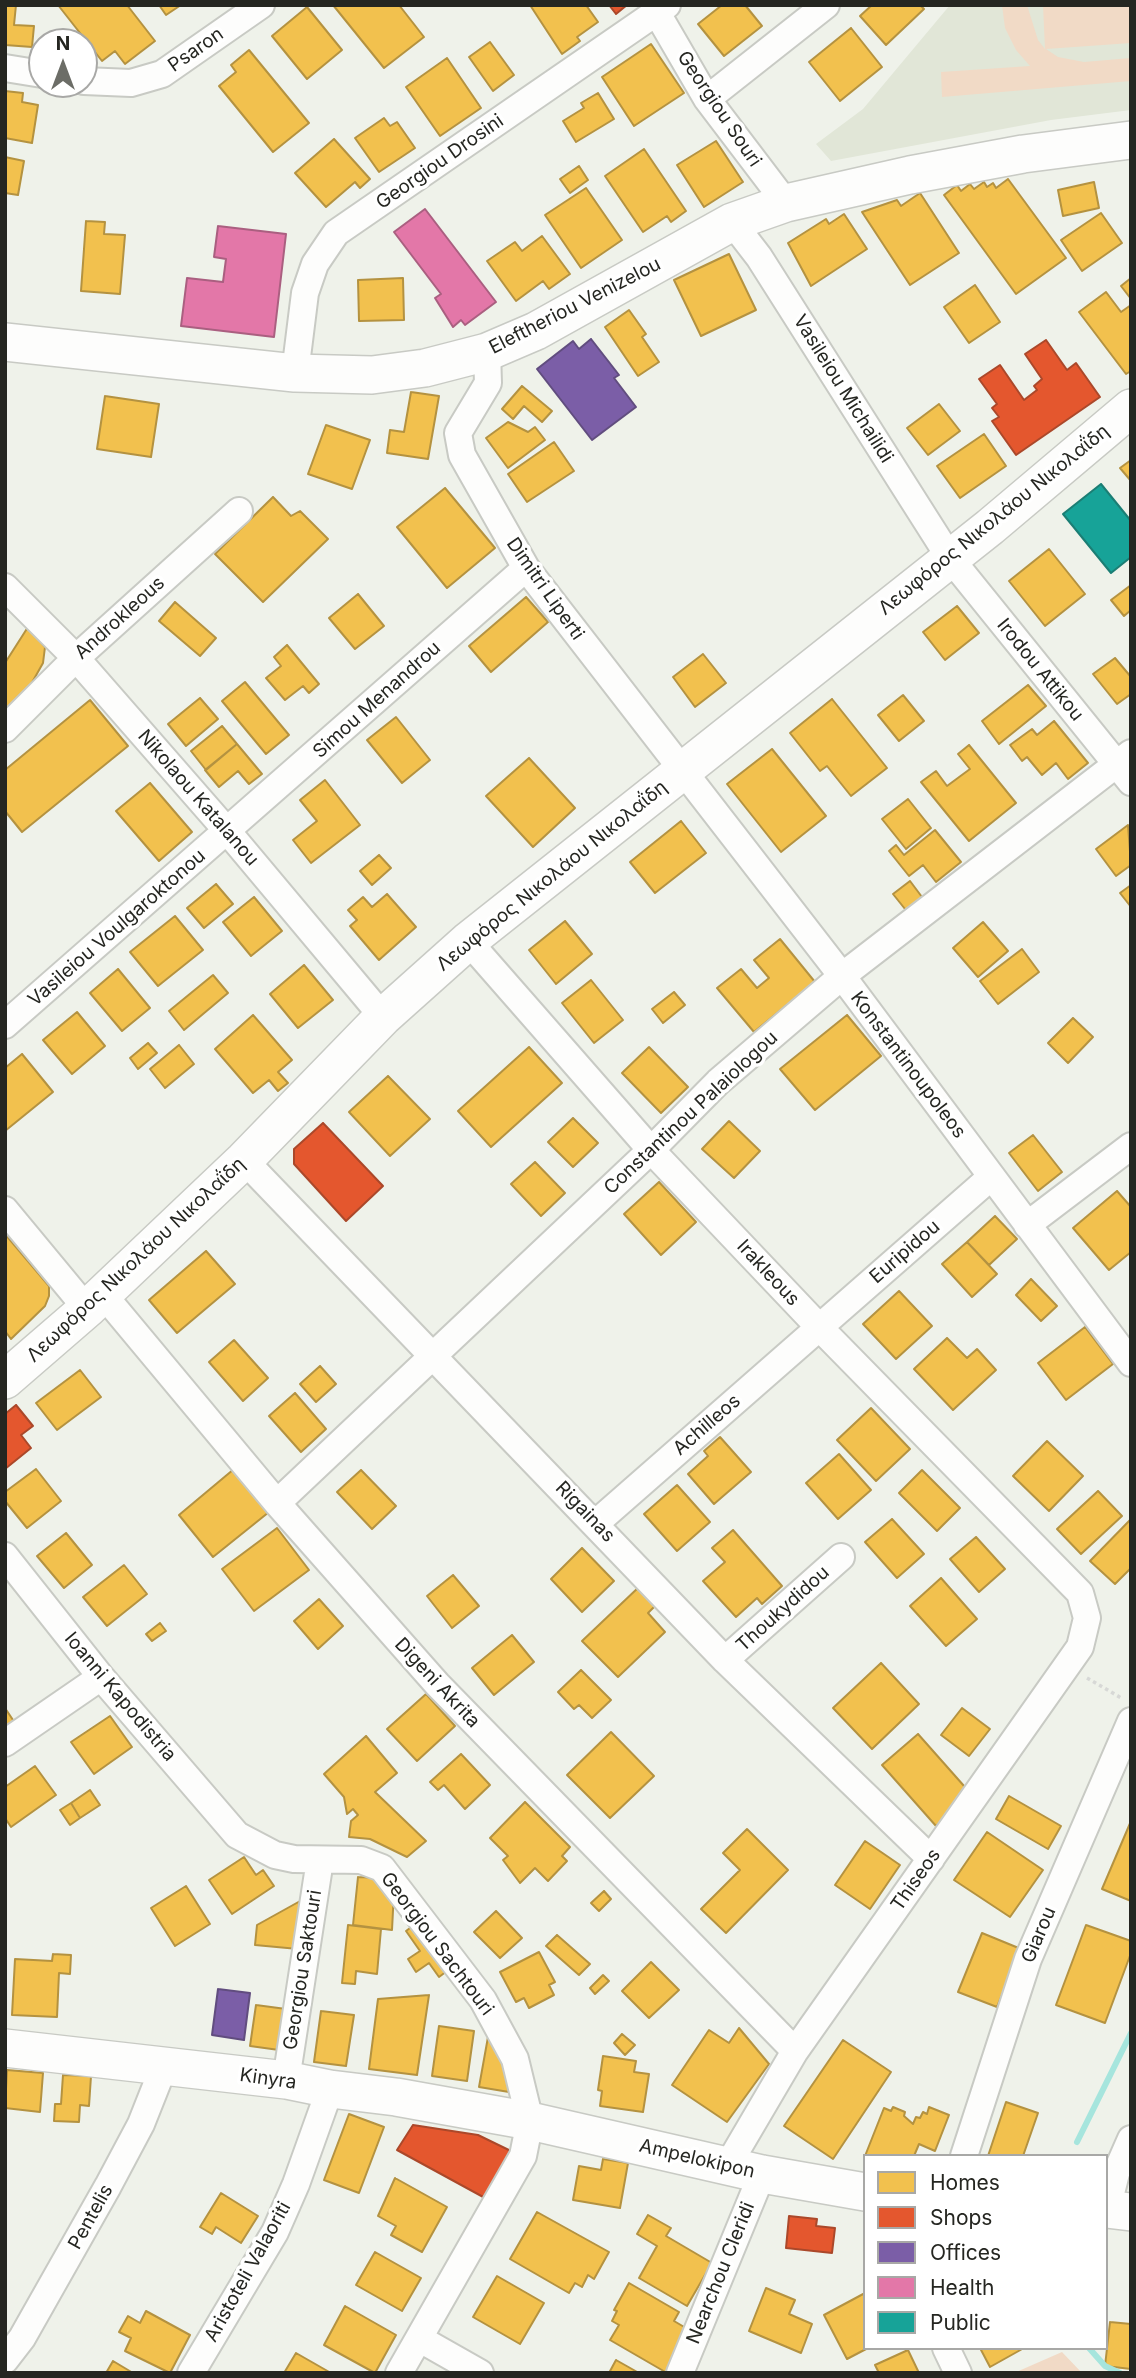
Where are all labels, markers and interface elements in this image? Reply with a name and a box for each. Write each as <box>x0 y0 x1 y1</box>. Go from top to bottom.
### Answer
street label: Psaron <box>164 23 228 77</box>
north arrow <box>28 28 98 98</box>
text: N <box>56 32 70 55</box>
street label: Georgiou Souri <box>672 47 766 171</box>
street label: Georgiou Drosini <box>372 110 508 214</box>
street label: Eleftheriou Venizelou <box>485 253 665 359</box>
street label: Vasileiou Michailidi <box>788 311 898 467</box>
street label: Λεωφόρος Νικολάου Νικολαΐδη <box>874 420 1114 620</box>
street label: Dimitri Liperti <box>501 534 589 644</box>
street label: Androkleous <box>70 572 170 664</box>
street label: Irodou Attikou <box>992 614 1088 726</box>
street label: Simou Menandrou <box>308 637 446 763</box>
street label: Nikolaou Katalanou <box>133 725 263 871</box>
street label: Λεωφόρος Νικολάου Νικολαΐδη <box>432 776 672 976</box>
street label: Vasileiou Voulgaroktonou <box>24 845 210 1011</box>
street label: Konstantinoupoleos <box>845 987 971 1143</box>
street label: Constantinou Palaiologou <box>599 1027 783 1199</box>
street label: Λεωφόρος Νικολάου Νικολαΐδη <box>22 1153 250 1367</box>
street label: Euripidou <box>865 1215 945 1289</box>
street label: Irakleous <box>732 1235 804 1311</box>
street label: Achilleos <box>669 1390 745 1460</box>
street label: Rigainas <box>551 1477 619 1547</box>
street label: Thoukydidou <box>732 1561 834 1657</box>
street label: Ioanni Kapodistria <box>59 1628 181 1766</box>
street label: Digeni Akrita <box>390 1633 484 1733</box>
street label: Thiseos <box>886 1845 946 1915</box>
street label: Georgiou Sachtouri <box>376 1868 498 2020</box>
street label: Georgiou Saktouri <box>279 1888 327 2052</box>
street label: Giarou <box>1017 1903 1061 1967</box>
street label: Kinyra <box>238 2064 298 2094</box>
street label: Ampelokipon <box>637 2135 757 2183</box>
legend <box>863 2154 1108 2350</box>
text: Homes <box>930 2170 1000 2195</box>
street label: Pentelis <box>64 2181 118 2253</box>
street label: Aristoteli Valaoriti <box>200 2198 296 2346</box>
street label: Nearchou Cleridi <box>682 2199 760 2347</box>
text: Shops <box>930 2205 992 2230</box>
text: Offices <box>930 2240 1001 2265</box>
text: Health <box>930 2275 995 2300</box>
text: Public <box>930 2310 991 2335</box>

